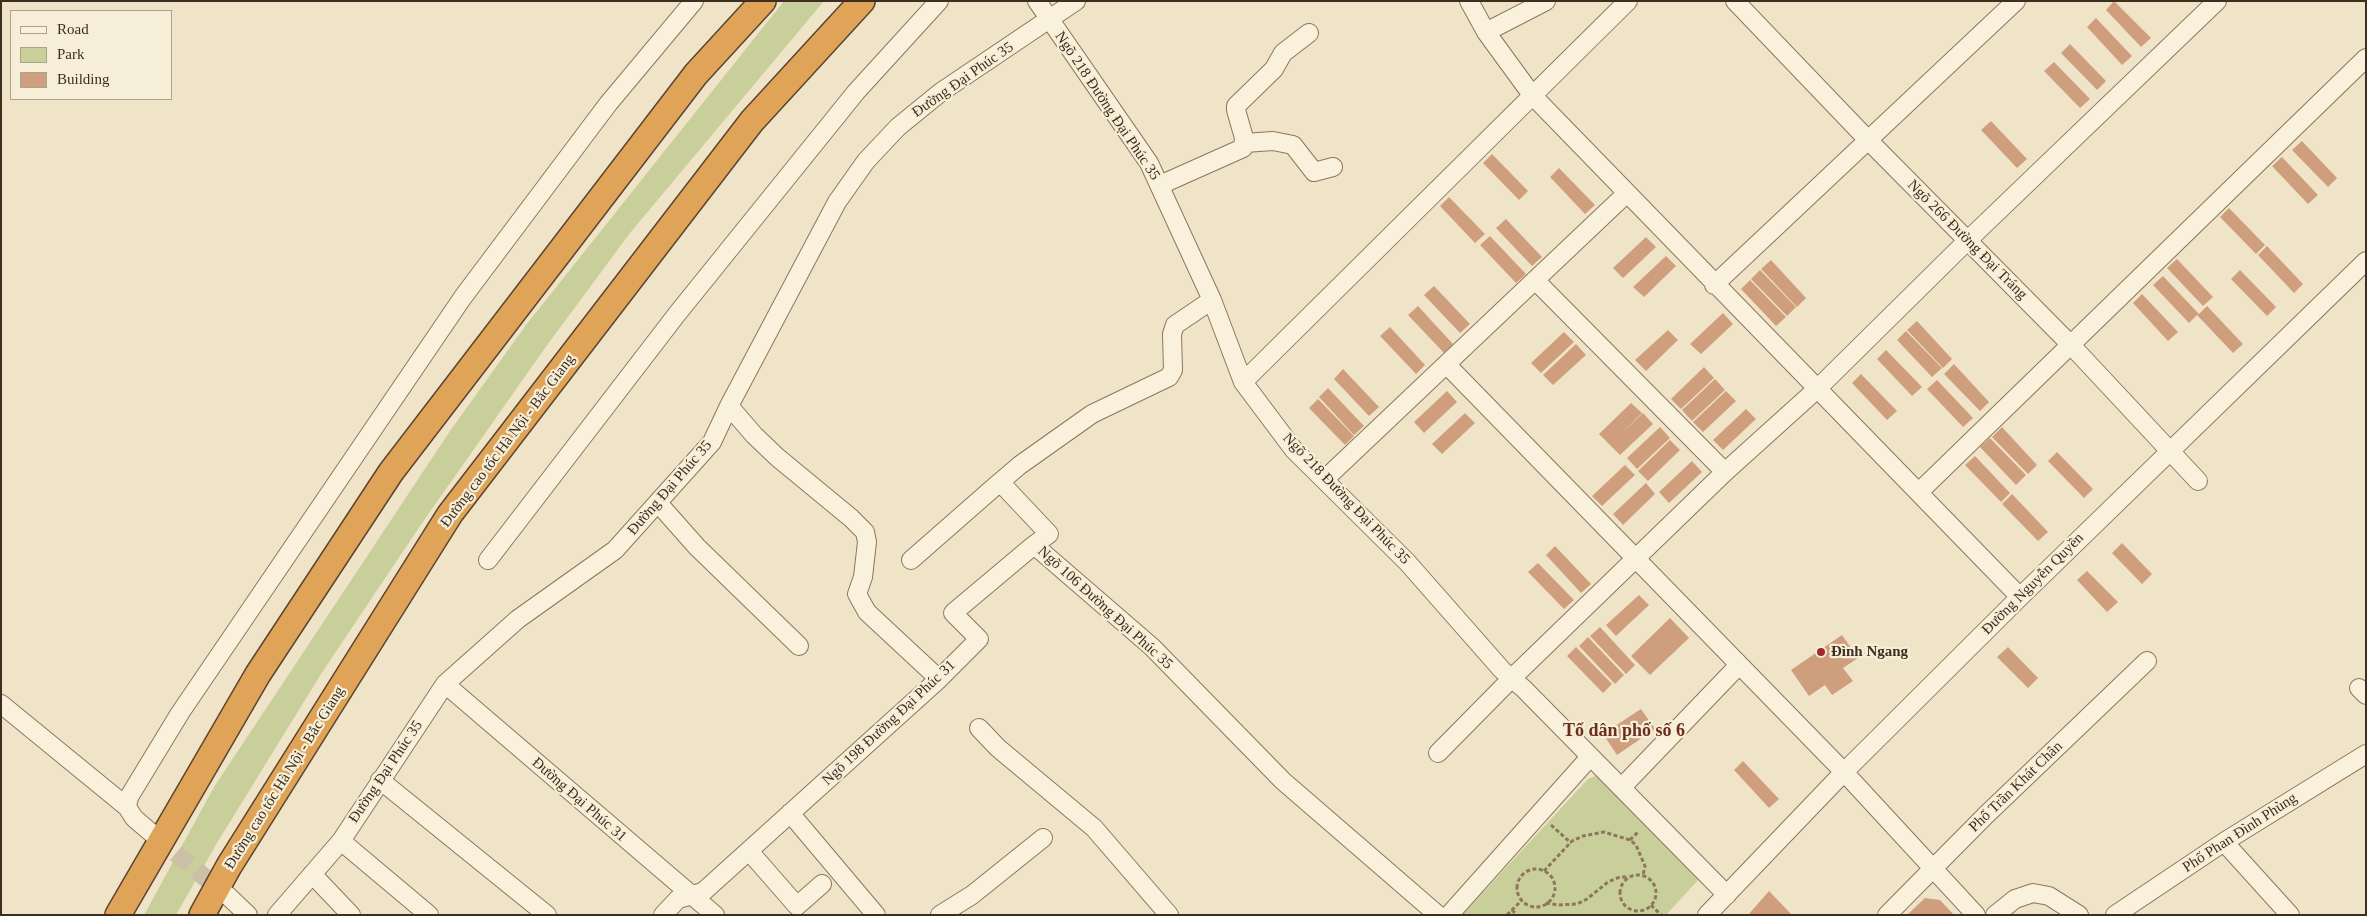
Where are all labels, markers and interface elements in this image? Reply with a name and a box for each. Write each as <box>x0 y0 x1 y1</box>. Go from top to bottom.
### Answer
legend <box>10 10 172 100</box>
text: Road <box>57 21 89 37</box>
street label: Ngõ 218 Đường Đại Phúc 35 <box>1050 28 1164 184</box>
street label: Đường Đại Phúc 35 <box>909 38 1017 122</box>
text: Park <box>57 46 85 62</box>
text: Building <box>57 71 110 87</box>
street label: Ngõ 266 Đường Đại Tráng <box>1903 176 2031 304</box>
street label: Đường cao tốc Hà Nội - Bắc Giang <box>437 351 579 531</box>
street label: Ngõ 218 Đường Đại Phúc 35 <box>1279 430 1413 568</box>
street label: Đường Đại Phúc 35 <box>624 437 716 539</box>
street label: Đường Nguyễn Quyền <box>1978 529 2088 639</box>
street label: Ngõ 106 Đường Đại Phúc 35 <box>1034 543 1176 673</box>
place label: Đình Ngang <box>1831 643 1908 661</box>
marker: Đình Ngang <box>1815 646 1827 658</box>
street label: Ngõ 198 Đường Đại Phúc 31 <box>819 657 959 789</box>
street label: Đường cao tốc Hà Nội - Bắc Giang <box>221 683 349 873</box>
street label: Đường Đại Phúc 35 <box>345 717 427 827</box>
district label: Tổ dân phố số 6 <box>1563 720 1685 742</box>
street label: Phố Trần Khát Chân <box>1965 738 2067 836</box>
street label: Đường Đại Phúc 31 <box>528 754 630 846</box>
street label: Phố Phan Đình Phùng <box>2179 789 2301 877</box>

